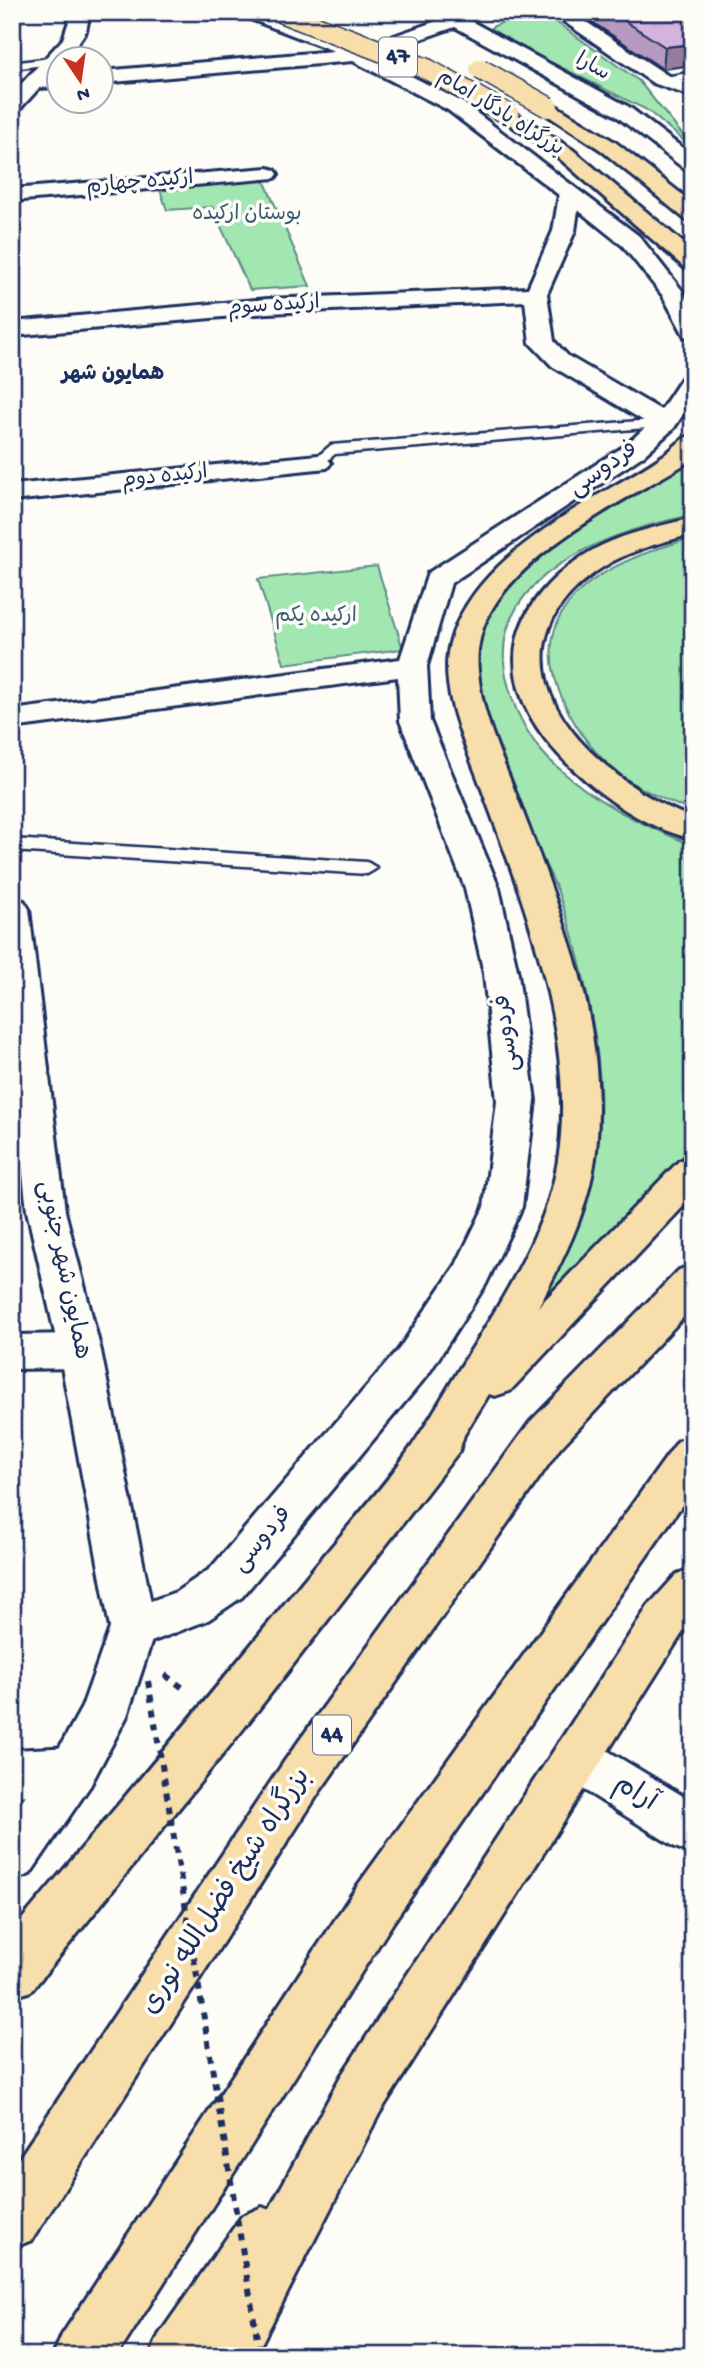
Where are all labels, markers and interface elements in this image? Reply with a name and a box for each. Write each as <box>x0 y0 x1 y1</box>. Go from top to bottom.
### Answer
road number: 47 <box>379 38 417 76</box>
north arrow <box>46 46 116 116</box>
street label: سارا <box>570 48 614 88</box>
street label: بزرگراه یادگار امام <box>432 63 569 163</box>
text: N <box>74 81 92 106</box>
street label: ارکیده چهارم <box>85 167 195 201</box>
park label: بوستان ارکیده <box>192 203 302 228</box>
street label: ارکیده سوم <box>227 291 321 323</box>
district label: همایون شهر <box>60 363 164 388</box>
street label: فردوسی <box>564 436 644 504</box>
street label: ارکیده دوم <box>121 461 209 495</box>
park label: ارکیده یکم <box>275 605 357 630</box>
street label: فردوسی <box>489 993 527 1073</box>
street label: همایون‌ شهر جنوبی <box>30 1178 96 1362</box>
street label: فردوسی <box>227 1501 299 1579</box>
road number: 44 <box>313 1716 351 1754</box>
street label: بزرگراه شیخ فضل‌الله نوری <box>131 1760 319 2022</box>
street label: آرام <box>607 1766 665 1821</box>

